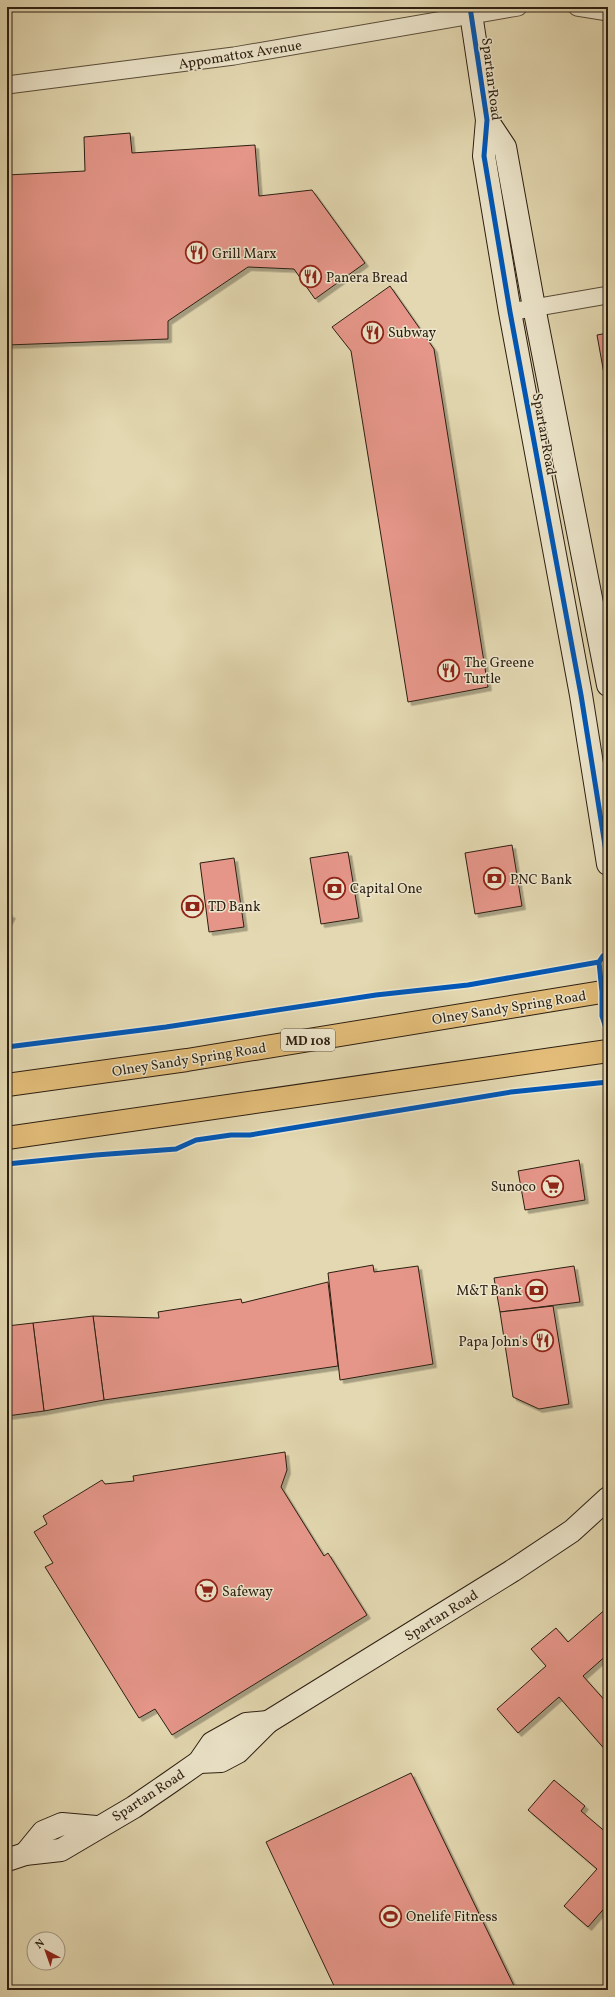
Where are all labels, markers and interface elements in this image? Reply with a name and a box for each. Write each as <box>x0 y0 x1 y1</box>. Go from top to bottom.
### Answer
street label: Appomattox Avenue <box>177 36 304 75</box>
street label: Spartan Road <box>476 37 505 122</box>
restaurant icon: Grill Marx <box>184 240 210 266</box>
place label: Grill Marx <box>212 245 277 264</box>
restaurant icon: Panera Bread <box>298 264 324 290</box>
place label: Panera Bread <box>326 269 408 288</box>
restaurant icon: Subway <box>359 319 385 345</box>
place label: Subway <box>388 324 437 343</box>
street label: Spartan Road <box>527 392 560 477</box>
place label: The Greene Turtle <box>464 654 534 689</box>
restaurant icon: The Greene Turtle <box>435 657 461 683</box>
bank icon: PNC Bank <box>481 866 507 892</box>
place label: PNC Bank <box>510 871 573 890</box>
bank icon: Capital One <box>322 875 348 901</box>
place label: Capital One <box>350 880 423 899</box>
bank icon: TD Bank <box>180 893 206 919</box>
place label: TD Bank <box>208 898 261 917</box>
street label: Olney Sandy Spring Road <box>431 987 588 1030</box>
road number: MD 108 <box>281 1029 335 1051</box>
street label: Olney Sandy Spring Road <box>111 1039 268 1082</box>
supermarket icon: Sunoco <box>539 1173 565 1199</box>
place label: Sunoco <box>491 1178 536 1197</box>
bank icon: M&T Bank <box>524 1277 550 1303</box>
place label: M&T Bank <box>456 1282 522 1301</box>
restaurant icon: Papa John's <box>530 1328 556 1354</box>
place label: Papa John's <box>458 1333 528 1352</box>
supermarket icon: Safeway <box>193 1578 219 1604</box>
place label: Safeway <box>222 1583 273 1602</box>
street label: Spartan Road <box>401 1586 482 1646</box>
street label: Spartan Road <box>109 1766 189 1827</box>
sports icon: Onelife Fitness <box>377 1903 403 1929</box>
place label: Onelife Fitness <box>406 1908 497 1927</box>
north arrow <box>26 1931 66 1971</box>
text: N <box>32 1936 48 1953</box>

